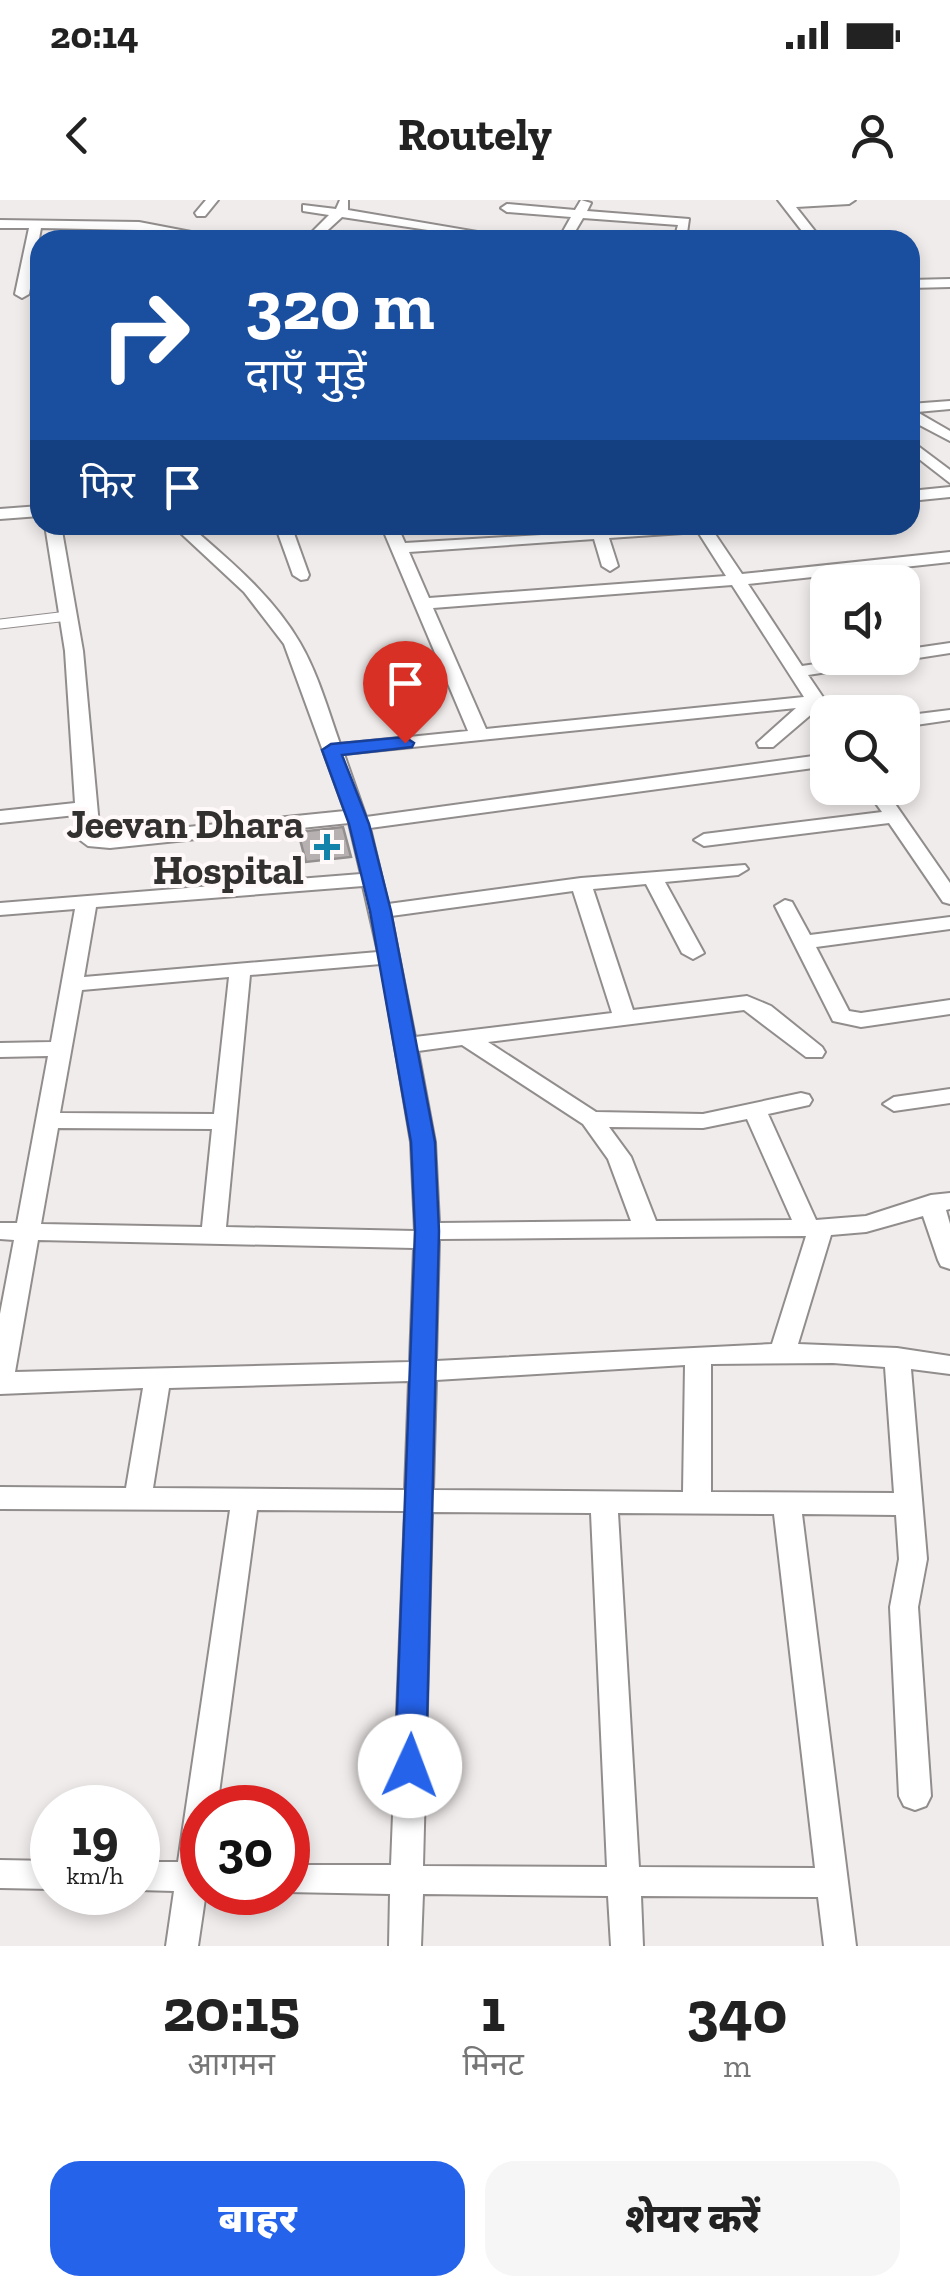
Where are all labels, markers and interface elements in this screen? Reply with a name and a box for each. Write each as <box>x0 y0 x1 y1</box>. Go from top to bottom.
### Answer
text: 20:14 <box>50 12 139 58</box>
icon: back <box>50 108 105 163</box>
text: Routely <box>398 108 552 162</box>
icon: person <box>845 108 900 163</box>
text: 320 m <box>245 263 435 347</box>
icon: right <box>80 270 210 400</box>
text: दाएँ मुड़ें <box>245 348 367 402</box>
icon: arrive <box>155 460 210 515</box>
text: फिर <box>80 462 135 508</box>
map controls <box>810 565 920 805</box>
button: sound <box>810 565 920 675</box>
pin <box>363 641 448 744</box>
icon: arrive <box>378 656 433 711</box>
button: search <box>810 695 920 805</box>
place label: Jeevan Dhara Hospital <box>67 800 304 894</box>
marker: Jeevan Dhara Hospital <box>314 834 340 860</box>
position arrow <box>358 1714 462 1818</box>
speed limit sign: 30 <box>180 1785 310 1915</box>
text: 19 <box>72 1808 118 1868</box>
text: km/h <box>66 1860 124 1890</box>
text: 20:15 <box>163 1974 300 2046</box>
text: 1 <box>481 1974 505 2046</box>
text: 340 <box>687 1976 787 2048</box>
text: आगमन <box>187 2045 275 2083</box>
text: मिनट <box>463 2045 524 2083</box>
text: m <box>723 2047 751 2085</box>
button: बाहर <box>50 2161 465 2276</box>
button: शेयर करें <box>485 2161 900 2276</box>

